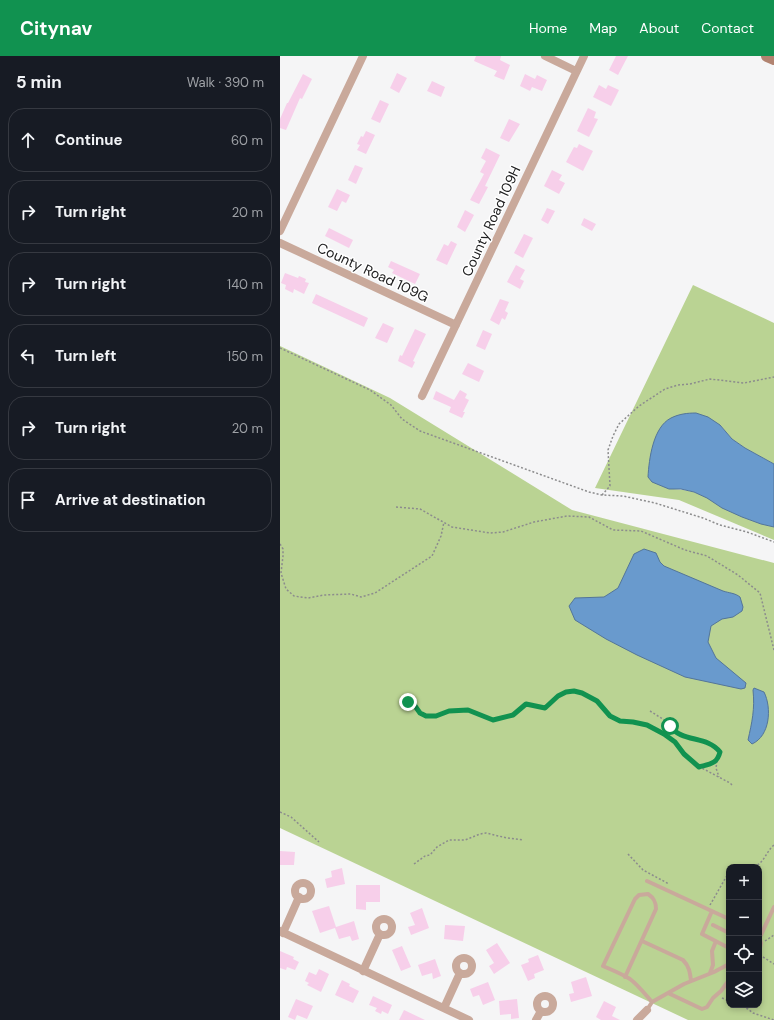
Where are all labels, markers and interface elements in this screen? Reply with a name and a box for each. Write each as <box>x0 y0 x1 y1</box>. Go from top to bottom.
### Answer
text: Citynav <box>20 16 92 41</box>
text: Home <box>529 19 567 37</box>
text: Map <box>589 19 617 37</box>
text: About <box>639 19 679 37</box>
text: Contact <box>701 19 754 37</box>
text: 5 min <box>16 71 62 93</box>
text: Walk · 390 m <box>187 74 264 91</box>
icon: ahead <box>17 129 39 151</box>
text: Continue <box>55 130 123 150</box>
text: 60 m <box>231 132 263 149</box>
street label: County Road 109H <box>457 163 525 279</box>
icon: right <box>17 201 39 223</box>
text: Turn right <box>55 202 126 222</box>
text: 20 m <box>232 204 263 221</box>
street label: County Road 109G <box>314 238 432 306</box>
icon: right <box>17 273 39 295</box>
text: Turn right <box>55 274 126 294</box>
text: 140 m <box>227 276 263 293</box>
icon: left <box>17 345 39 367</box>
text: Turn left <box>55 346 116 366</box>
text: 150 m <box>227 348 263 365</box>
icon: right <box>17 417 39 439</box>
text: Turn right <box>55 418 126 438</box>
text: 20 m <box>232 420 263 437</box>
icon: arrive <box>17 489 39 511</box>
text: Arrive at destination <box>55 490 206 510</box>
route end <box>399 693 417 711</box>
route start <box>661 717 679 735</box>
map controls <box>726 864 762 1008</box>
button: + <box>726 864 762 900</box>
button: − <box>726 900 762 936</box>
button: locate <box>726 936 762 972</box>
button: layers <box>726 972 762 1008</box>

